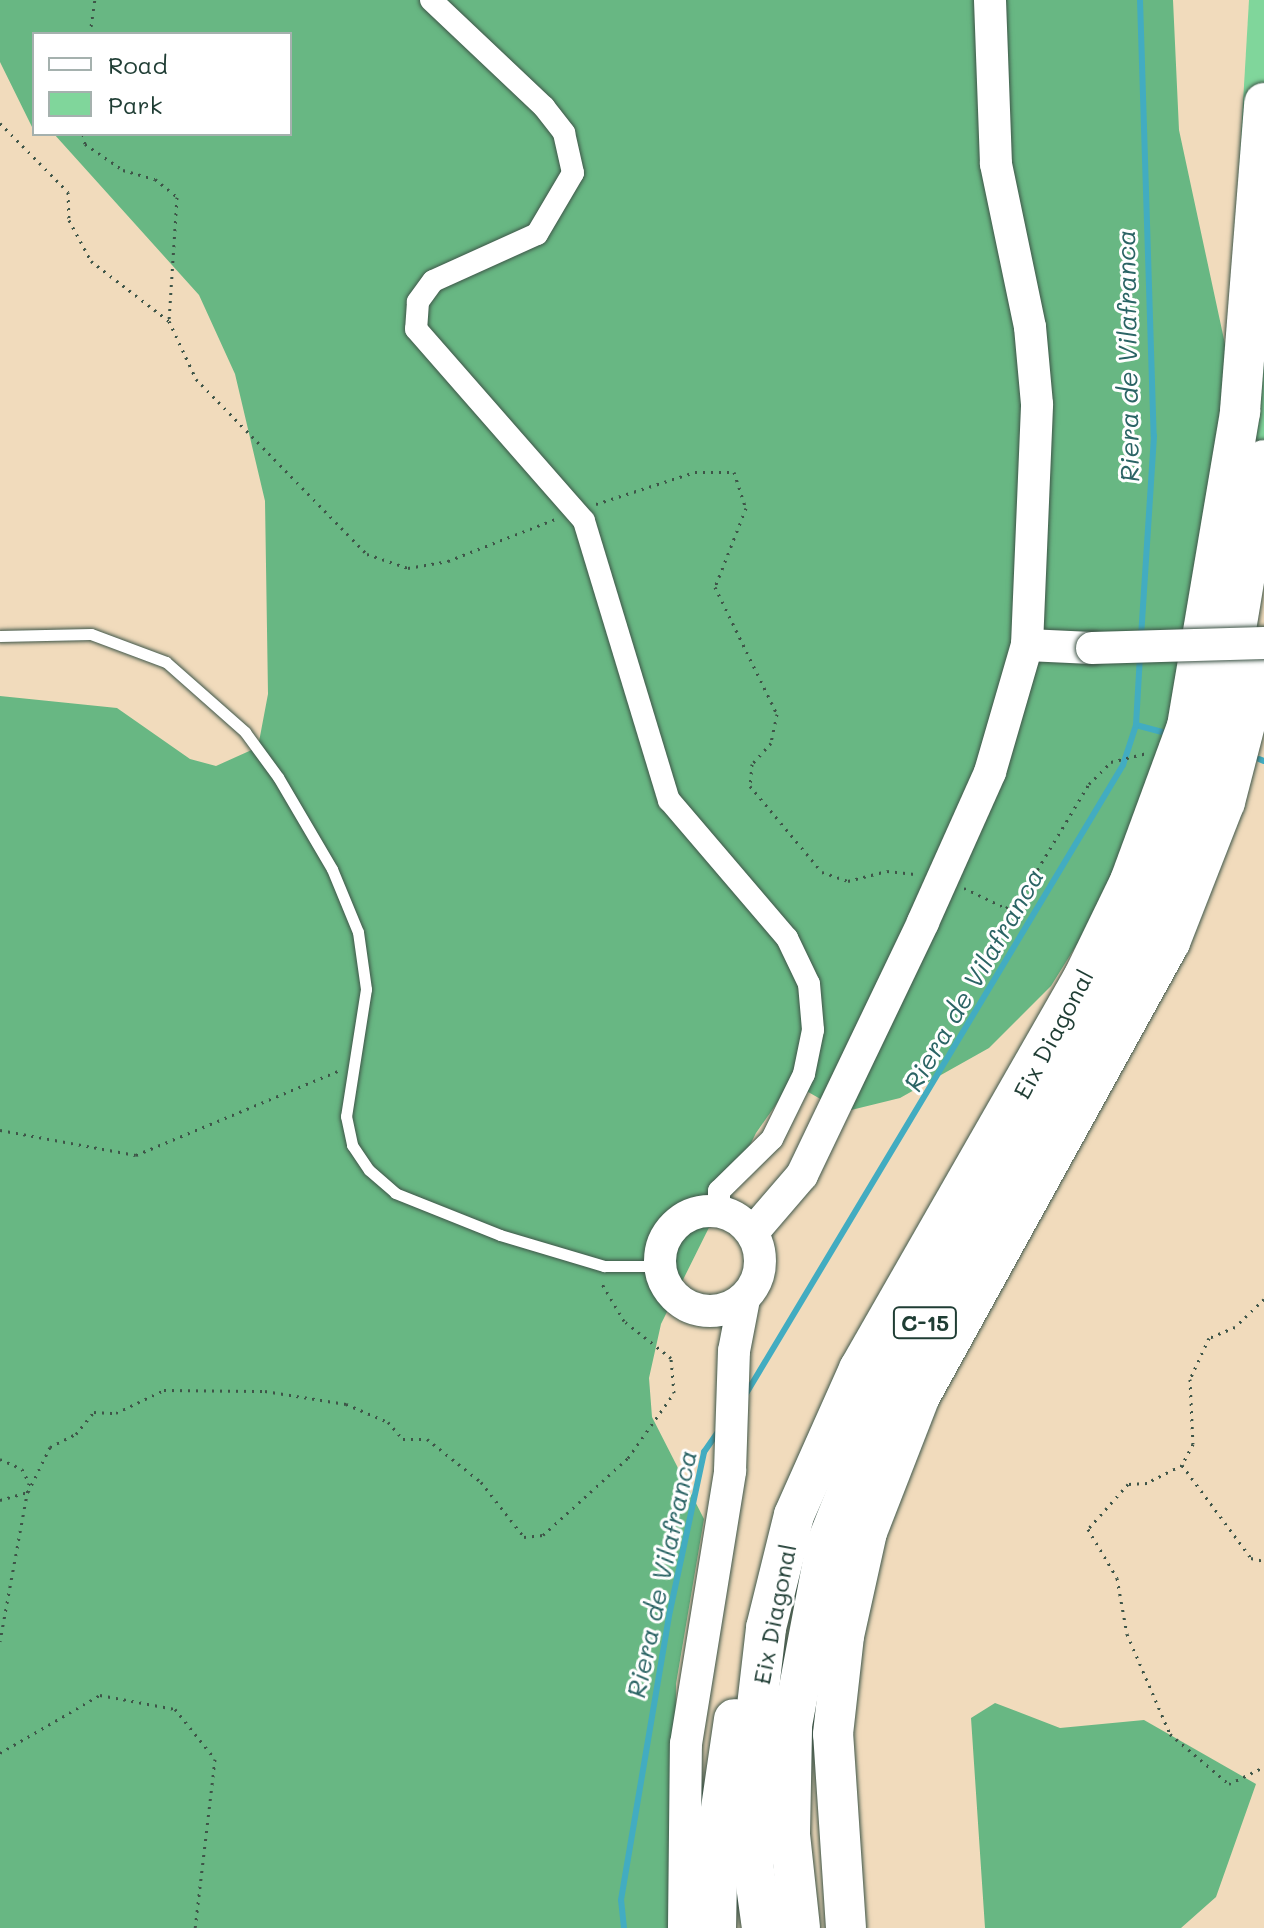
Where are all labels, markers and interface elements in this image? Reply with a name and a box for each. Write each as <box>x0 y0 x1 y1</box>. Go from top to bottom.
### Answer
legend <box>32 32 292 136</box>
text: Road <box>108 49 168 80</box>
text: Park <box>108 89 162 120</box>
water label: Riera de Vilafranca <box>1110 230 1146 482</box>
water label: Riera de Vilafranca <box>897 863 1051 1097</box>
street label: Eix Diagonal <box>1007 964 1099 1104</box>
road number: C-15 <box>891 1305 959 1341</box>
water label: Riera de Vilafranca <box>620 1447 704 1701</box>
street label: Eix Diagonal <box>746 1541 802 1687</box>

